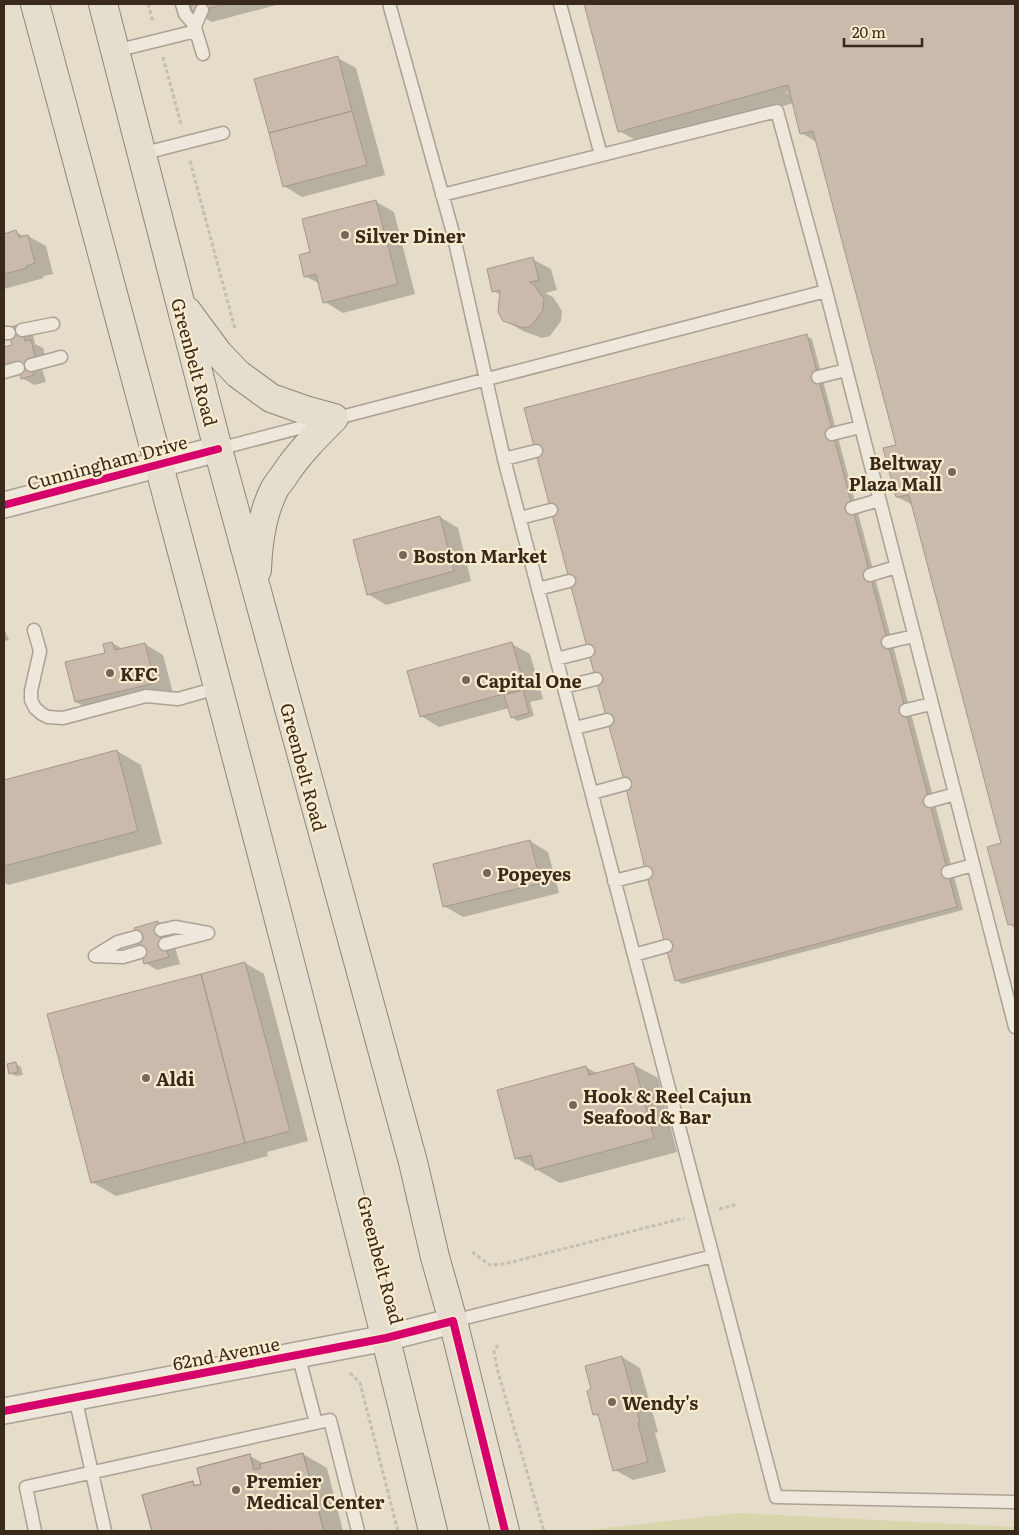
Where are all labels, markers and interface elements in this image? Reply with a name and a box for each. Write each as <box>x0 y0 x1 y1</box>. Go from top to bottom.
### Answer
scale bar <box>844 15 922 47</box>
text: 20 m <box>852 20 886 43</box>
place label: Silver Diner <box>355 222 466 249</box>
marker: Silver Diner <box>339 229 351 241</box>
street label: Greenbelt Road <box>165 295 225 429</box>
street label: Cunningham Drive <box>24 428 190 496</box>
place label: Beltway Plaza Mall <box>849 449 942 497</box>
marker: Beltway Plaza Mall <box>946 466 958 478</box>
place label: Boston Market <box>413 542 547 569</box>
marker: Boston Market <box>397 549 409 561</box>
place label: KFC <box>120 660 158 687</box>
marker: KFC <box>104 667 116 679</box>
place label: Capital One <box>476 667 582 694</box>
marker: Capital One <box>460 674 472 686</box>
street label: Greenbelt Road <box>274 700 334 834</box>
place label: Popeyes <box>497 860 571 887</box>
marker: Popeyes <box>481 867 493 879</box>
place label: Aldi <box>156 1065 195 1092</box>
marker: Aldi <box>140 1072 152 1084</box>
place label: Hook & Reel Cajun Seafood & Bar <box>583 1082 752 1130</box>
marker: Hook & Reel Cajun Seafood & Bar <box>567 1099 579 1111</box>
street label: Greenbelt Road <box>351 1193 411 1327</box>
street label: 62nd Avenue <box>170 1329 282 1377</box>
place label: Wendy's <box>622 1389 698 1416</box>
marker: Wendy's <box>606 1396 618 1408</box>
place label: Premier Medical Center <box>246 1467 385 1515</box>
marker: Premier Medical Center <box>230 1484 242 1496</box>

